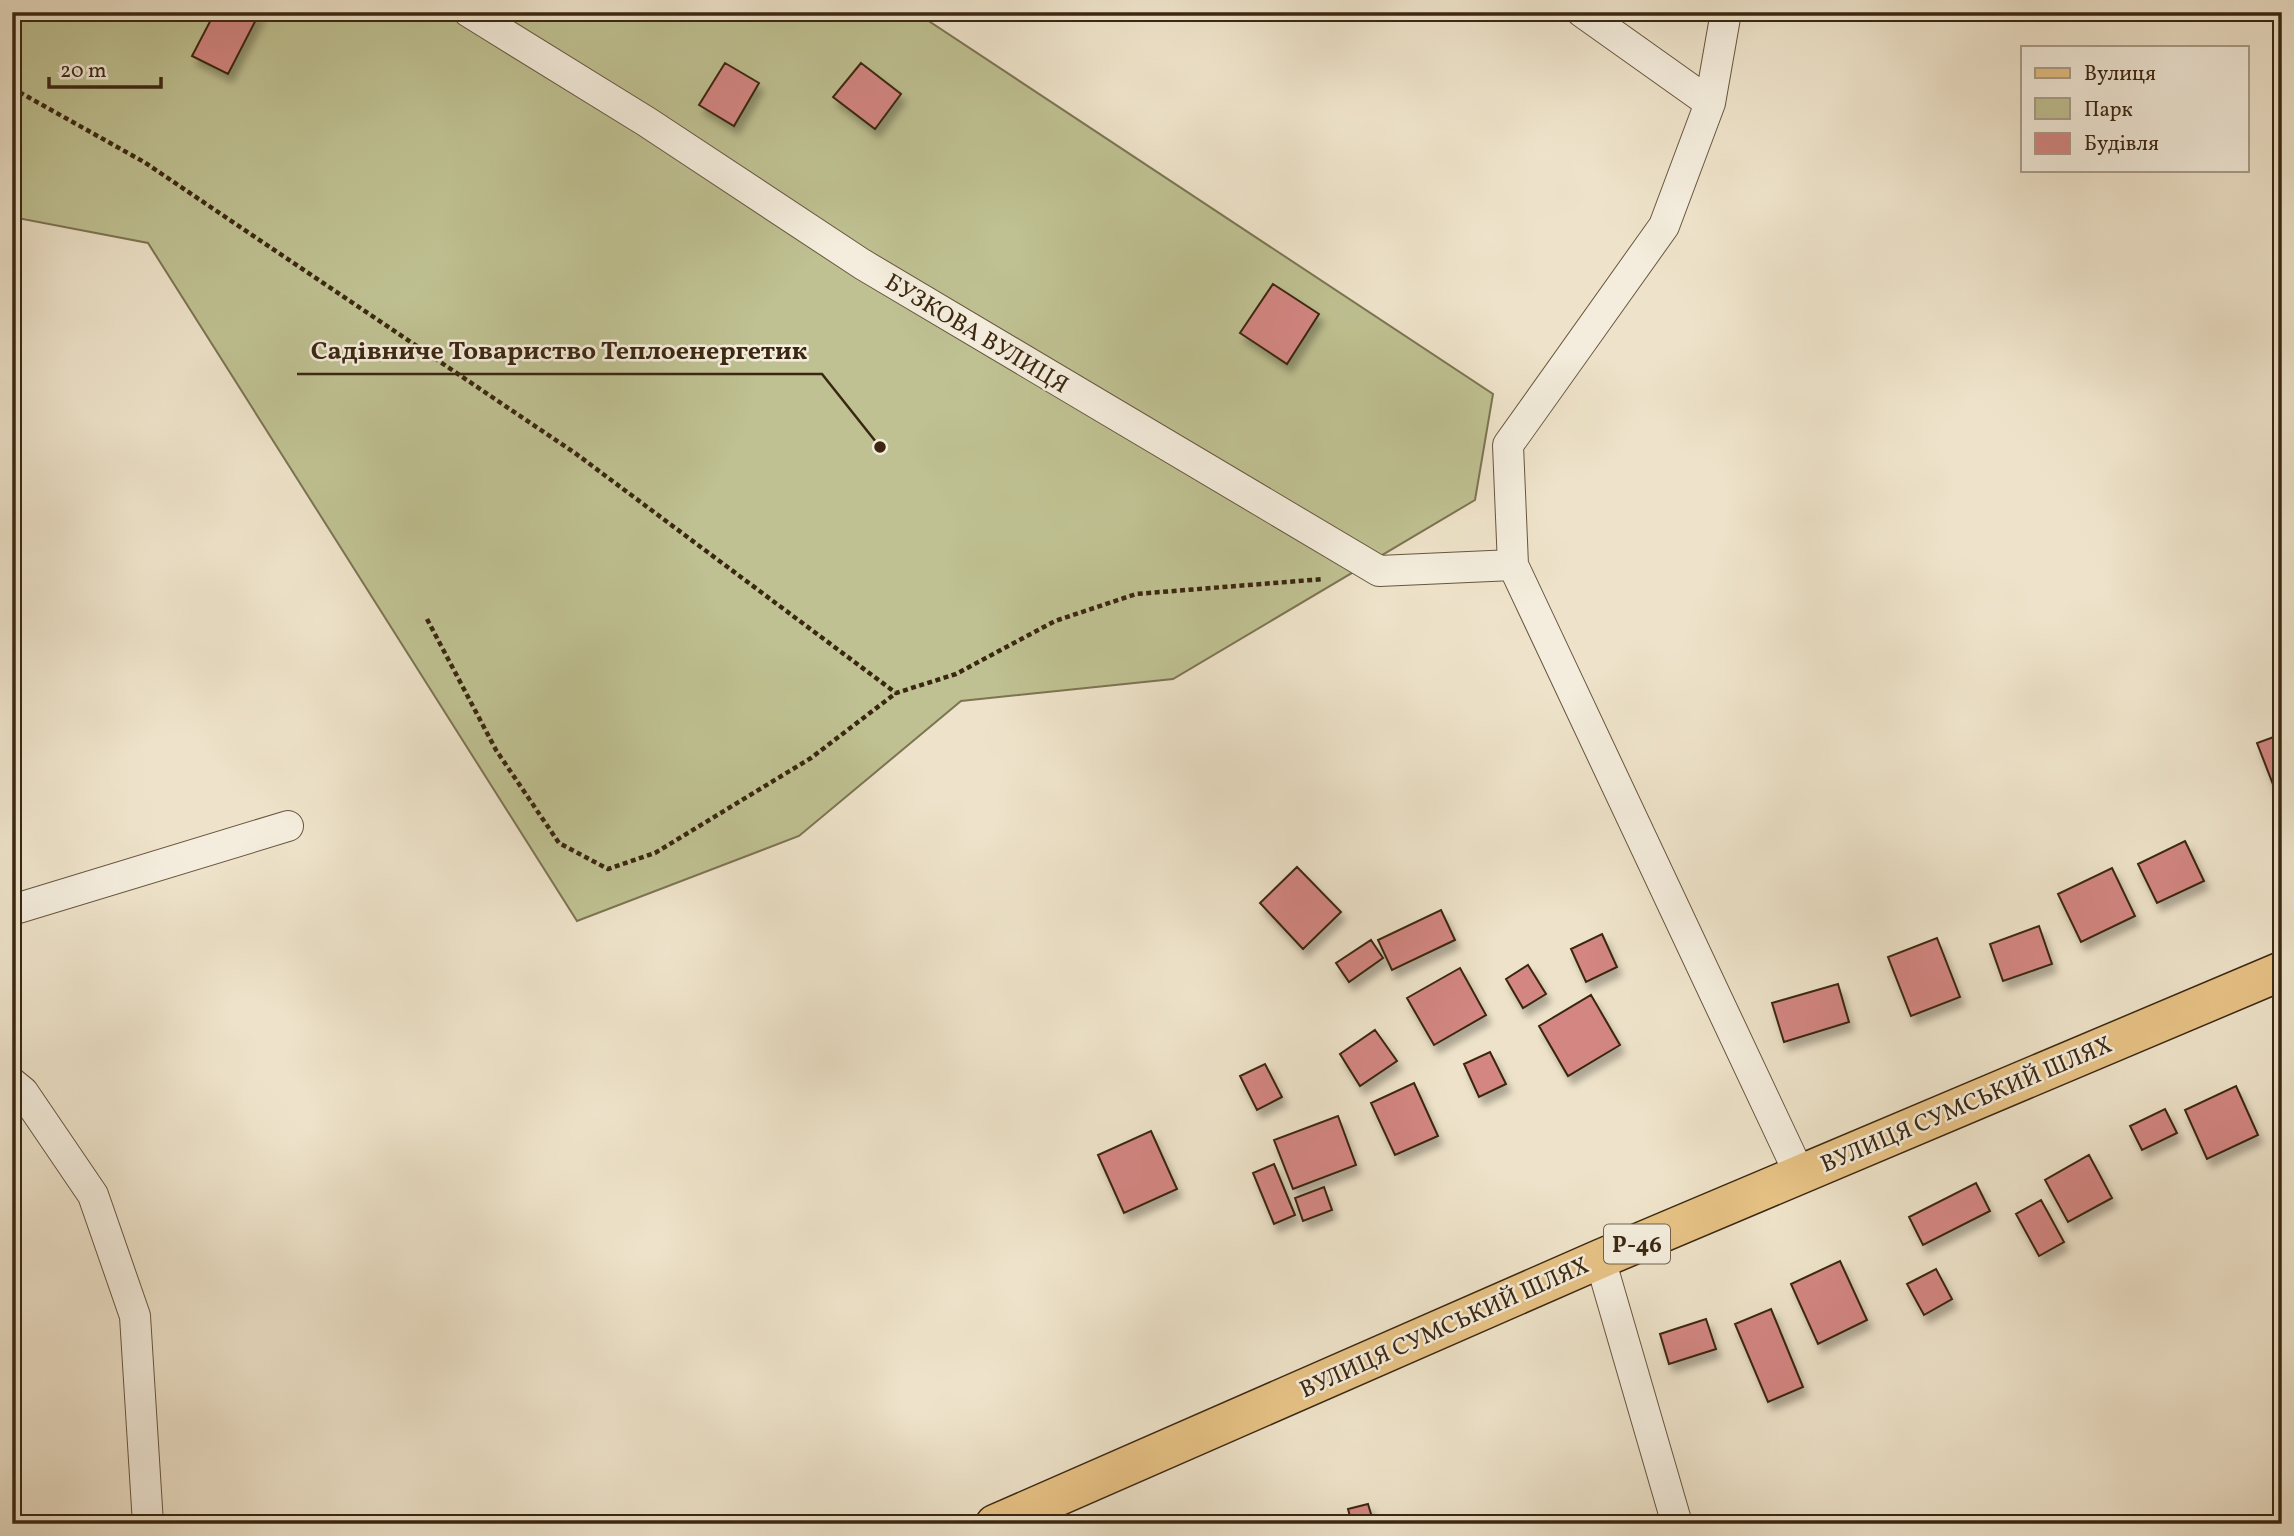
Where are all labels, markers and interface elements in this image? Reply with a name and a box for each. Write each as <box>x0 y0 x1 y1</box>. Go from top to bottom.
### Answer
scale bar <box>49 46 161 90</box>
legend <box>2021 46 2248 172</box>
text: 20 m <box>60 57 106 86</box>
text: Вулиця <box>2084 60 2156 89</box>
text: Парк <box>2084 96 2133 125</box>
text: Будівля <box>2084 130 2159 159</box>
street label: БУЗКОВА ВУЛИЦЯ <box>878 266 1074 403</box>
callout: Садівниче Товариство Теплоенергетик <box>297 327 822 374</box>
text: Садівниче Товариство Теплоенергетик <box>311 334 808 370</box>
street label: ВУЛИЦЯ СУМСЬКИЙ ШЛЯХ <box>1816 1029 2118 1183</box>
road number: Р-46 <box>1604 1224 1670 1264</box>
street label: ВУЛИЦЯ СУМСЬКИЙ ШЛЯХ <box>1295 1250 1595 1408</box>

